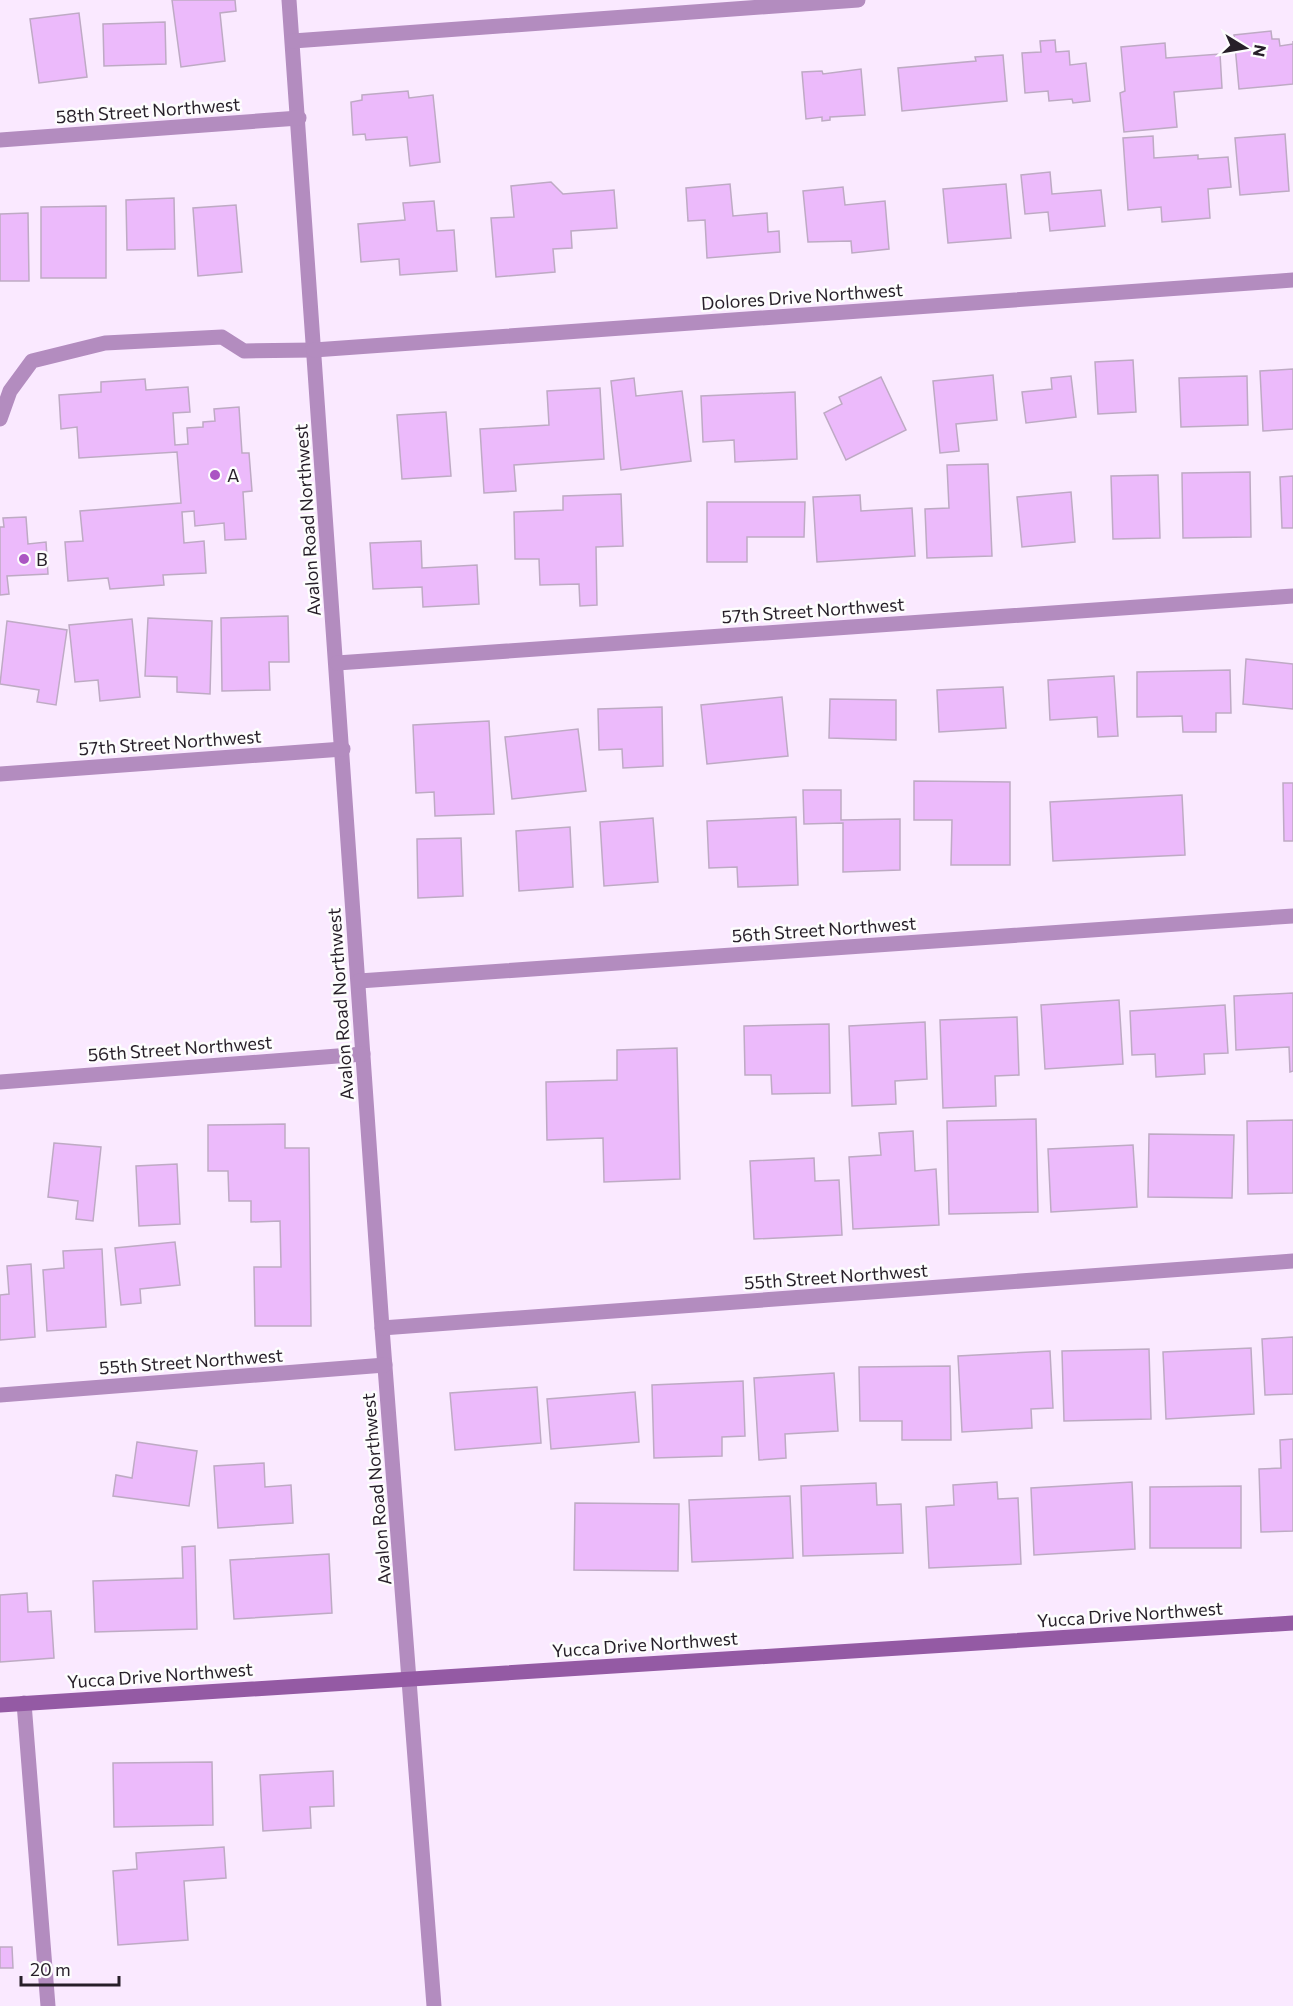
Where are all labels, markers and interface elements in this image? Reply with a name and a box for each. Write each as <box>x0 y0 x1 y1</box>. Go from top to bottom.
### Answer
north arrow <box>1215 18 1275 78</box>
text: N <box>1250 43 1271 59</box>
street label: 58th Street Northwest <box>55 93 241 127</box>
street label: Dolores Drive Northwest <box>700 278 904 314</box>
street label: Avalon Road Northwest <box>289 423 325 617</box>
place label: A <box>227 464 239 486</box>
marker: A <box>208 468 222 482</box>
place label: B <box>36 548 48 570</box>
marker: B <box>17 552 31 566</box>
street label: 57th Street Northwest <box>721 593 905 627</box>
street label: 57th Street Northwest <box>78 725 262 759</box>
street label: Avalon Road Northwest <box>322 907 358 1101</box>
street label: 56th Street Northwest <box>731 912 917 946</box>
street label: 56th Street Northwest <box>87 1031 273 1065</box>
street label: 55th Street Northwest <box>743 1259 929 1293</box>
street label: 55th Street Northwest <box>98 1344 284 1378</box>
street label: Avalon Road Northwest <box>357 1392 395 1586</box>
street label: Yucca Drive Northwest <box>1036 1597 1224 1631</box>
street label: Yucca Drive Northwest <box>551 1627 739 1661</box>
street label: Yucca Drive Northwest <box>66 1658 254 1692</box>
scale bar <box>21 1949 118 1987</box>
text: 20 m <box>30 1958 71 1980</box>

